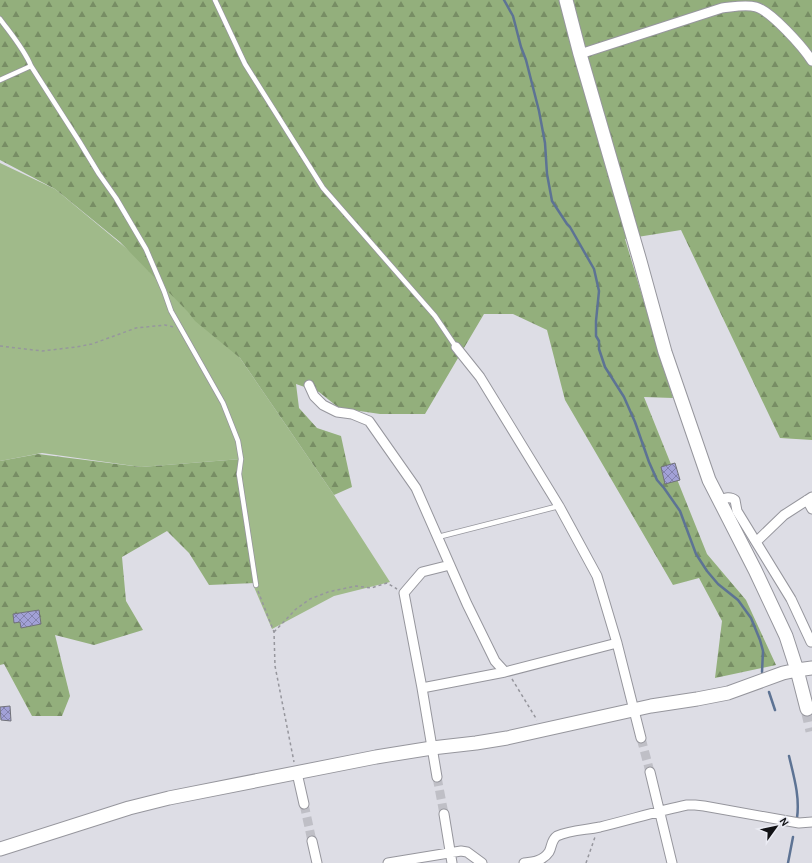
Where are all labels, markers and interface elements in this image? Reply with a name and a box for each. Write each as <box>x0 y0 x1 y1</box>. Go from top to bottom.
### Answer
north arrow <box>756 807 796 847</box>
text: N <box>776 815 792 829</box>

